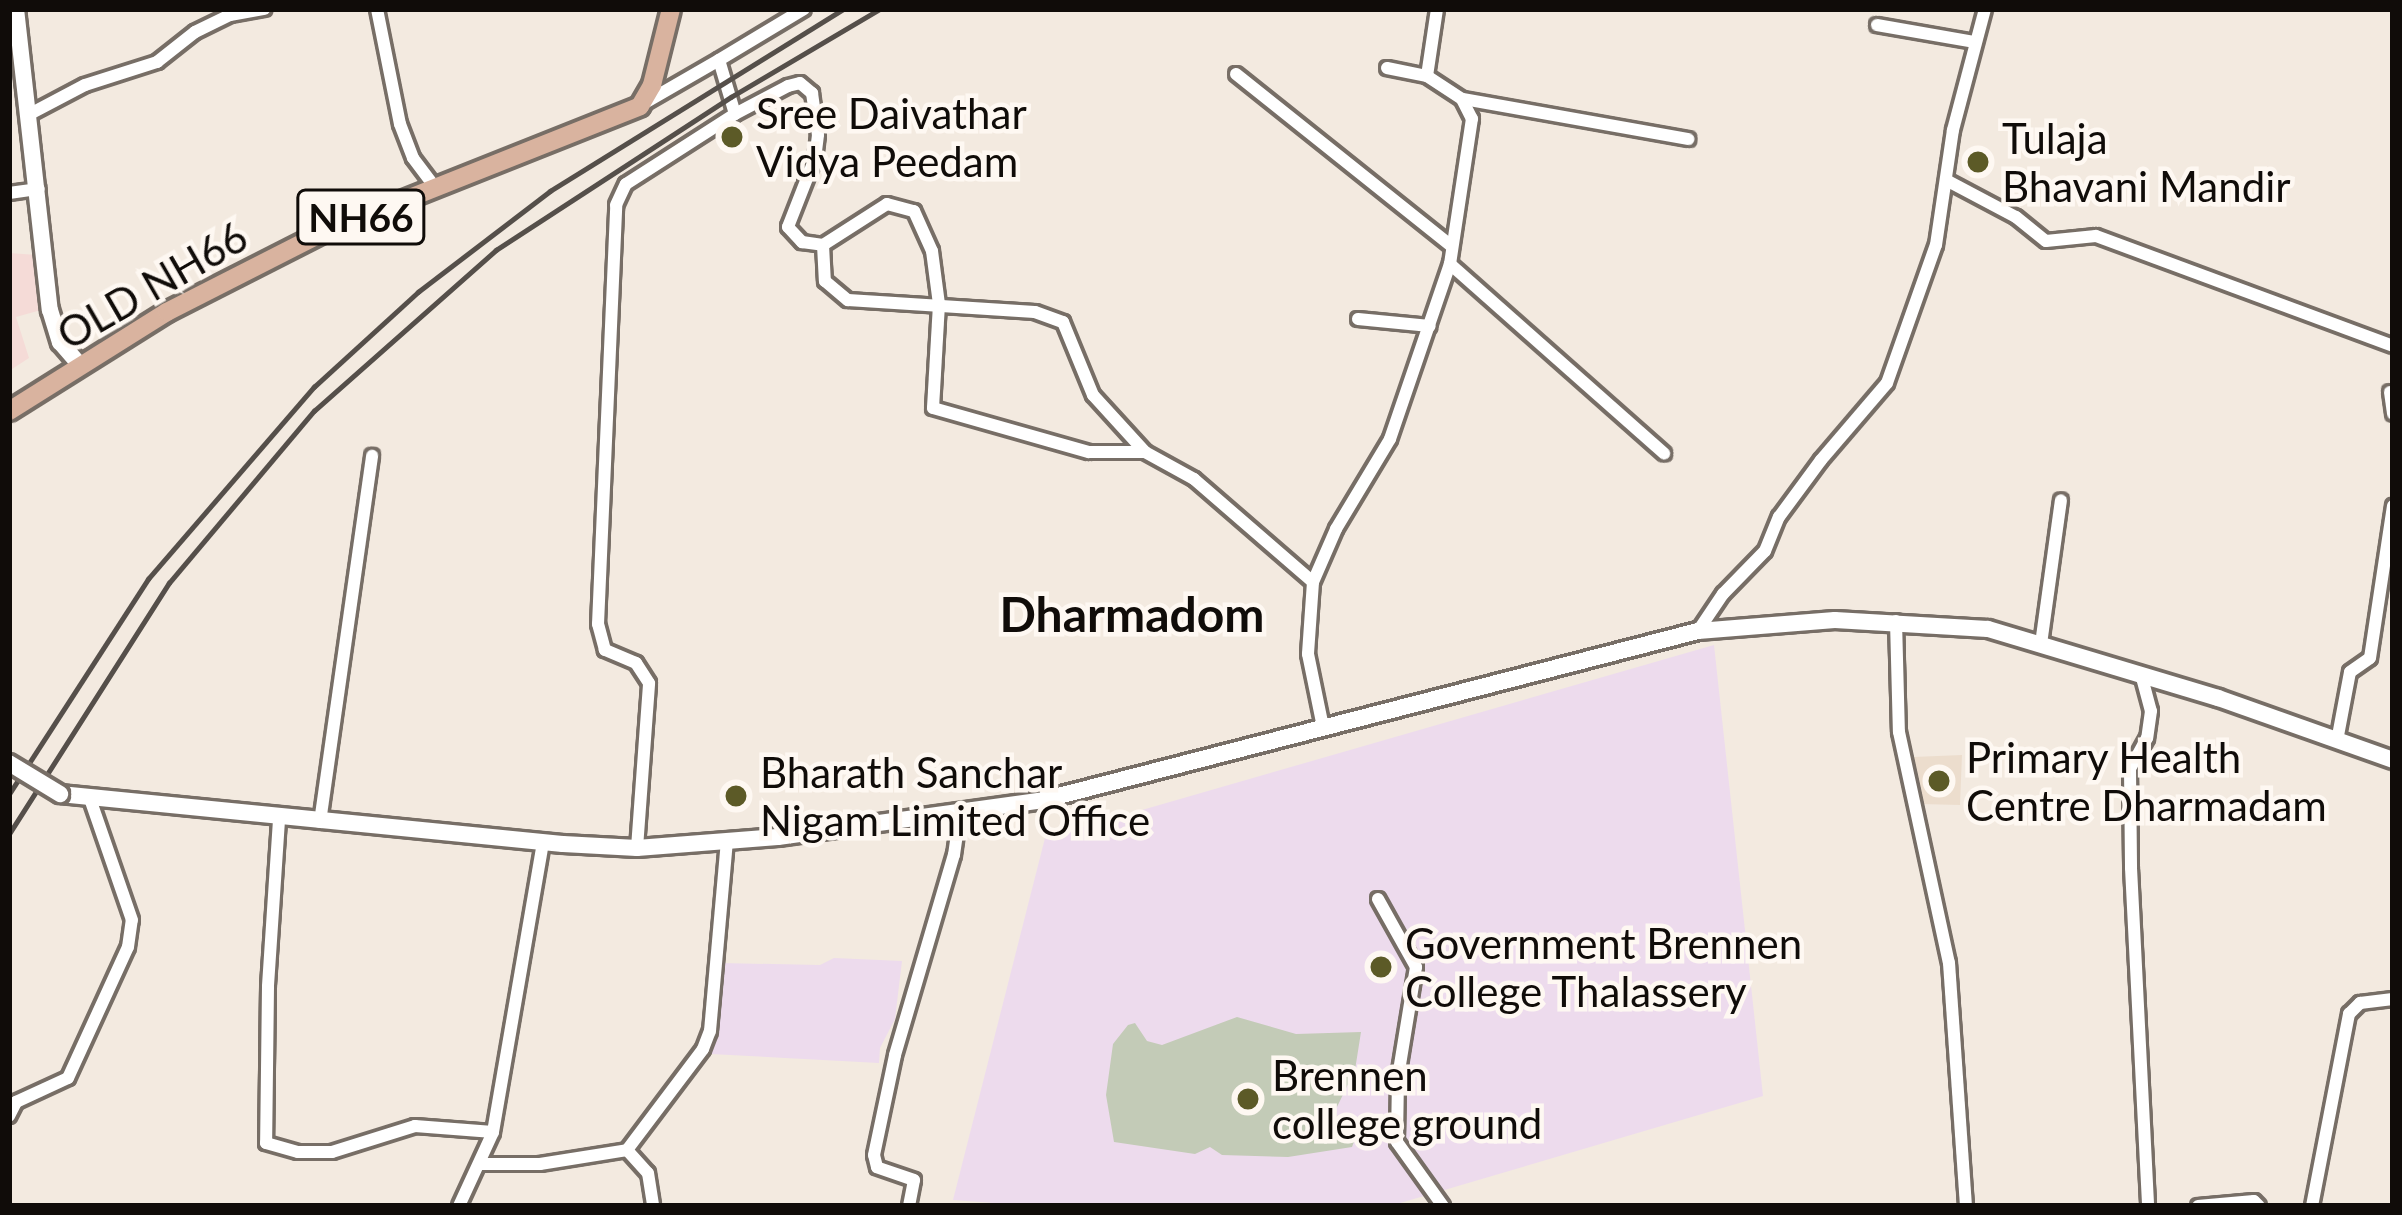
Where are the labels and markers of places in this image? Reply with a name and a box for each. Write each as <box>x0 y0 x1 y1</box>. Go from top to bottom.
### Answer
place label: Sree Daivathar Vidya Peedam <box>756 88 1027 186</box>
place label: Tulaja Bhavani Mandir <box>2002 113 2291 212</box>
marker: Sree Daivathar Vidya Peedam <box>719 124 745 150</box>
marker: Tulaja Bhavani Mandir <box>1965 149 1991 175</box>
place label: Primary Health Centre Dharmadam <box>1966 732 2327 831</box>
place label: Bharath Sanchar Nigam Limited Office <box>760 747 1150 846</box>
marker: Primary Health Centre Dharmadam <box>1923 765 1955 797</box>
marker: Bharath Sanchar Nigam Limited Office <box>723 783 749 809</box>
place label: Government Brennen College Thalassery <box>1405 918 1802 1016</box>
marker: Government Brennen College Thalassery <box>1368 954 1394 980</box>
place label: Brennen college ground <box>1272 1050 1542 1148</box>
marker: Brennen college ground <box>1235 1086 1261 1112</box>

